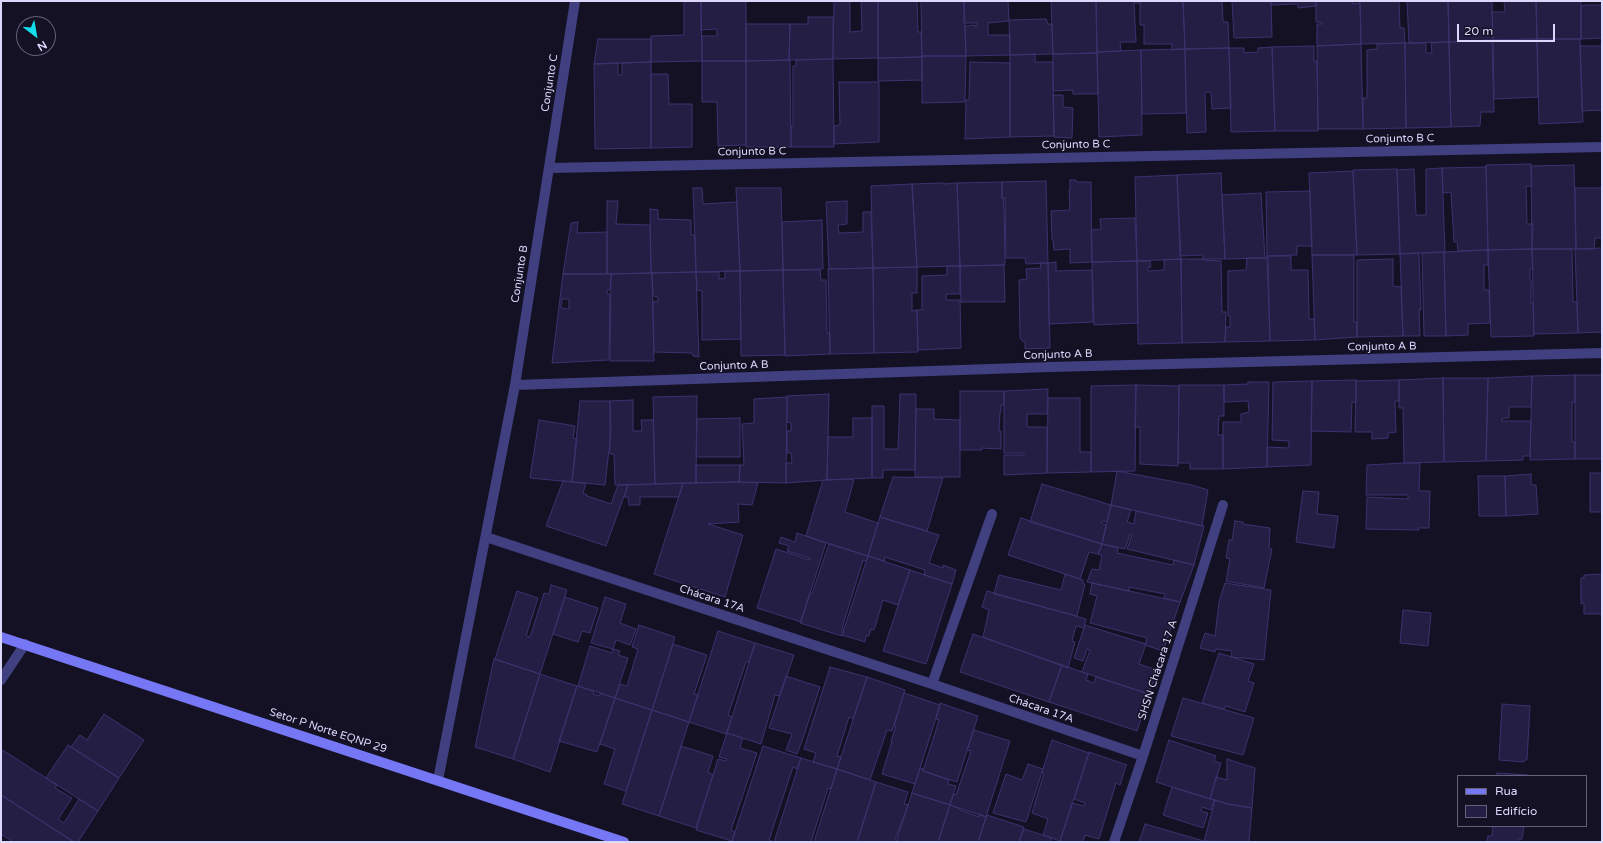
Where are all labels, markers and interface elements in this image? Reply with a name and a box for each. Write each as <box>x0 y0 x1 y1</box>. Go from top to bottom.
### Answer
north arrow <box>16 16 56 56</box>
scale bar <box>1459 16 1557 42</box>
text: 20 m <box>1464 24 1493 38</box>
text: N <box>35 38 49 54</box>
street label: Conjunto C <box>539 53 561 113</box>
street label: Conjunto B C <box>1366 132 1434 146</box>
street label: Conjunto B C <box>1042 138 1110 152</box>
street label: Conjunto B C <box>718 145 786 159</box>
street label: Conjunto B <box>509 244 531 304</box>
street label: Conjunto A B <box>1347 340 1417 354</box>
street label: Conjunto A B <box>1023 347 1093 363</box>
street label: Conjunto A B <box>699 358 769 374</box>
street label: Chácara 17A <box>678 582 746 616</box>
street label: SHSN Chácara 17 A <box>1136 618 1180 722</box>
street label: Chácara 17A <box>1007 692 1075 726</box>
street label: Setor P Norte EQNP 29 <box>268 706 388 756</box>
legend <box>1457 775 1587 827</box>
text: Rua <box>1495 784 1518 798</box>
text: Edifício <box>1495 804 1537 818</box>

